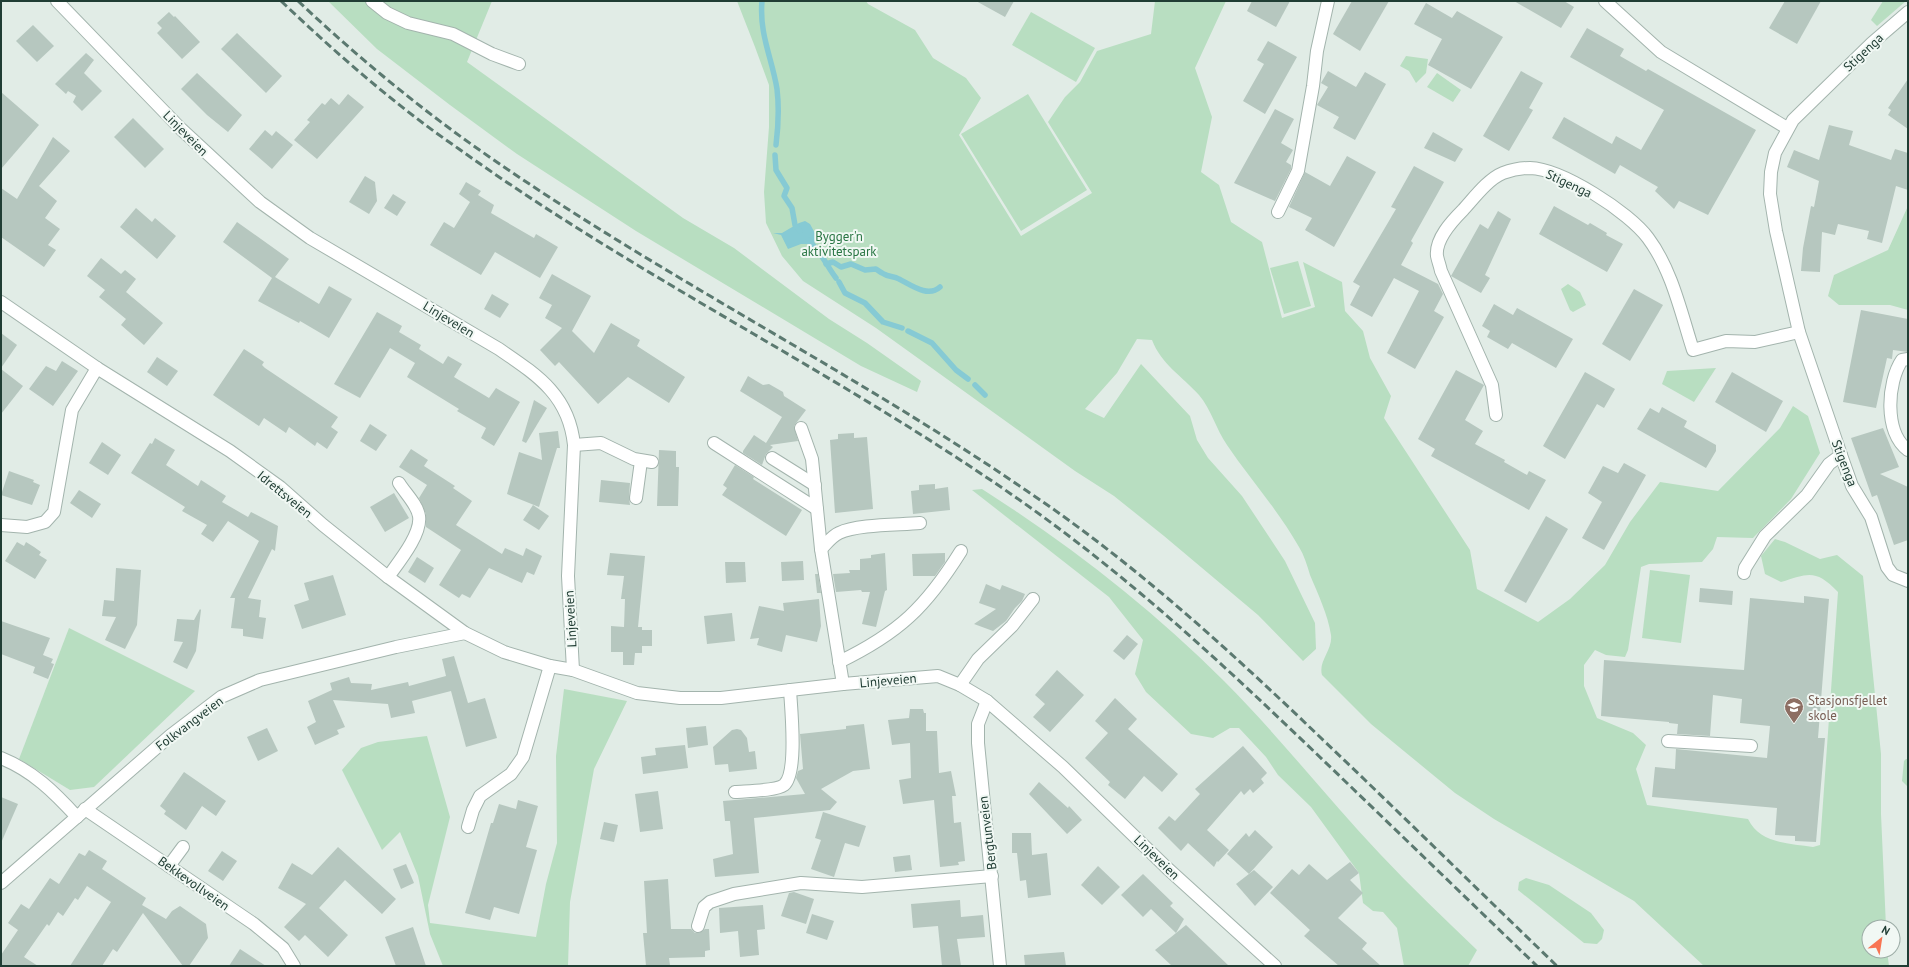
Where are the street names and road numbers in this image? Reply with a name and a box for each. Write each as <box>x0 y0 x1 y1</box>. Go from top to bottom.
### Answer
street label: Stigenga <box>1840 29 1887 75</box>
street label: Linjeveien <box>159 107 212 160</box>
street label: Stigenga <box>1543 165 1595 201</box>
street label: Linjeveien <box>420 297 478 341</box>
street label: Stigenga <box>1828 437 1861 489</box>
street label: Idrettsveien <box>254 467 316 522</box>
street label: Linjeveien <box>561 590 580 648</box>
street label: Linjeveien <box>859 670 917 691</box>
street label: Folkvangveien <box>152 692 227 754</box>
street label: Bergtunveien <box>975 795 1000 871</box>
street label: Linjeveien <box>1130 831 1183 883</box>
street label: Bekkevollveien <box>155 853 233 914</box>

